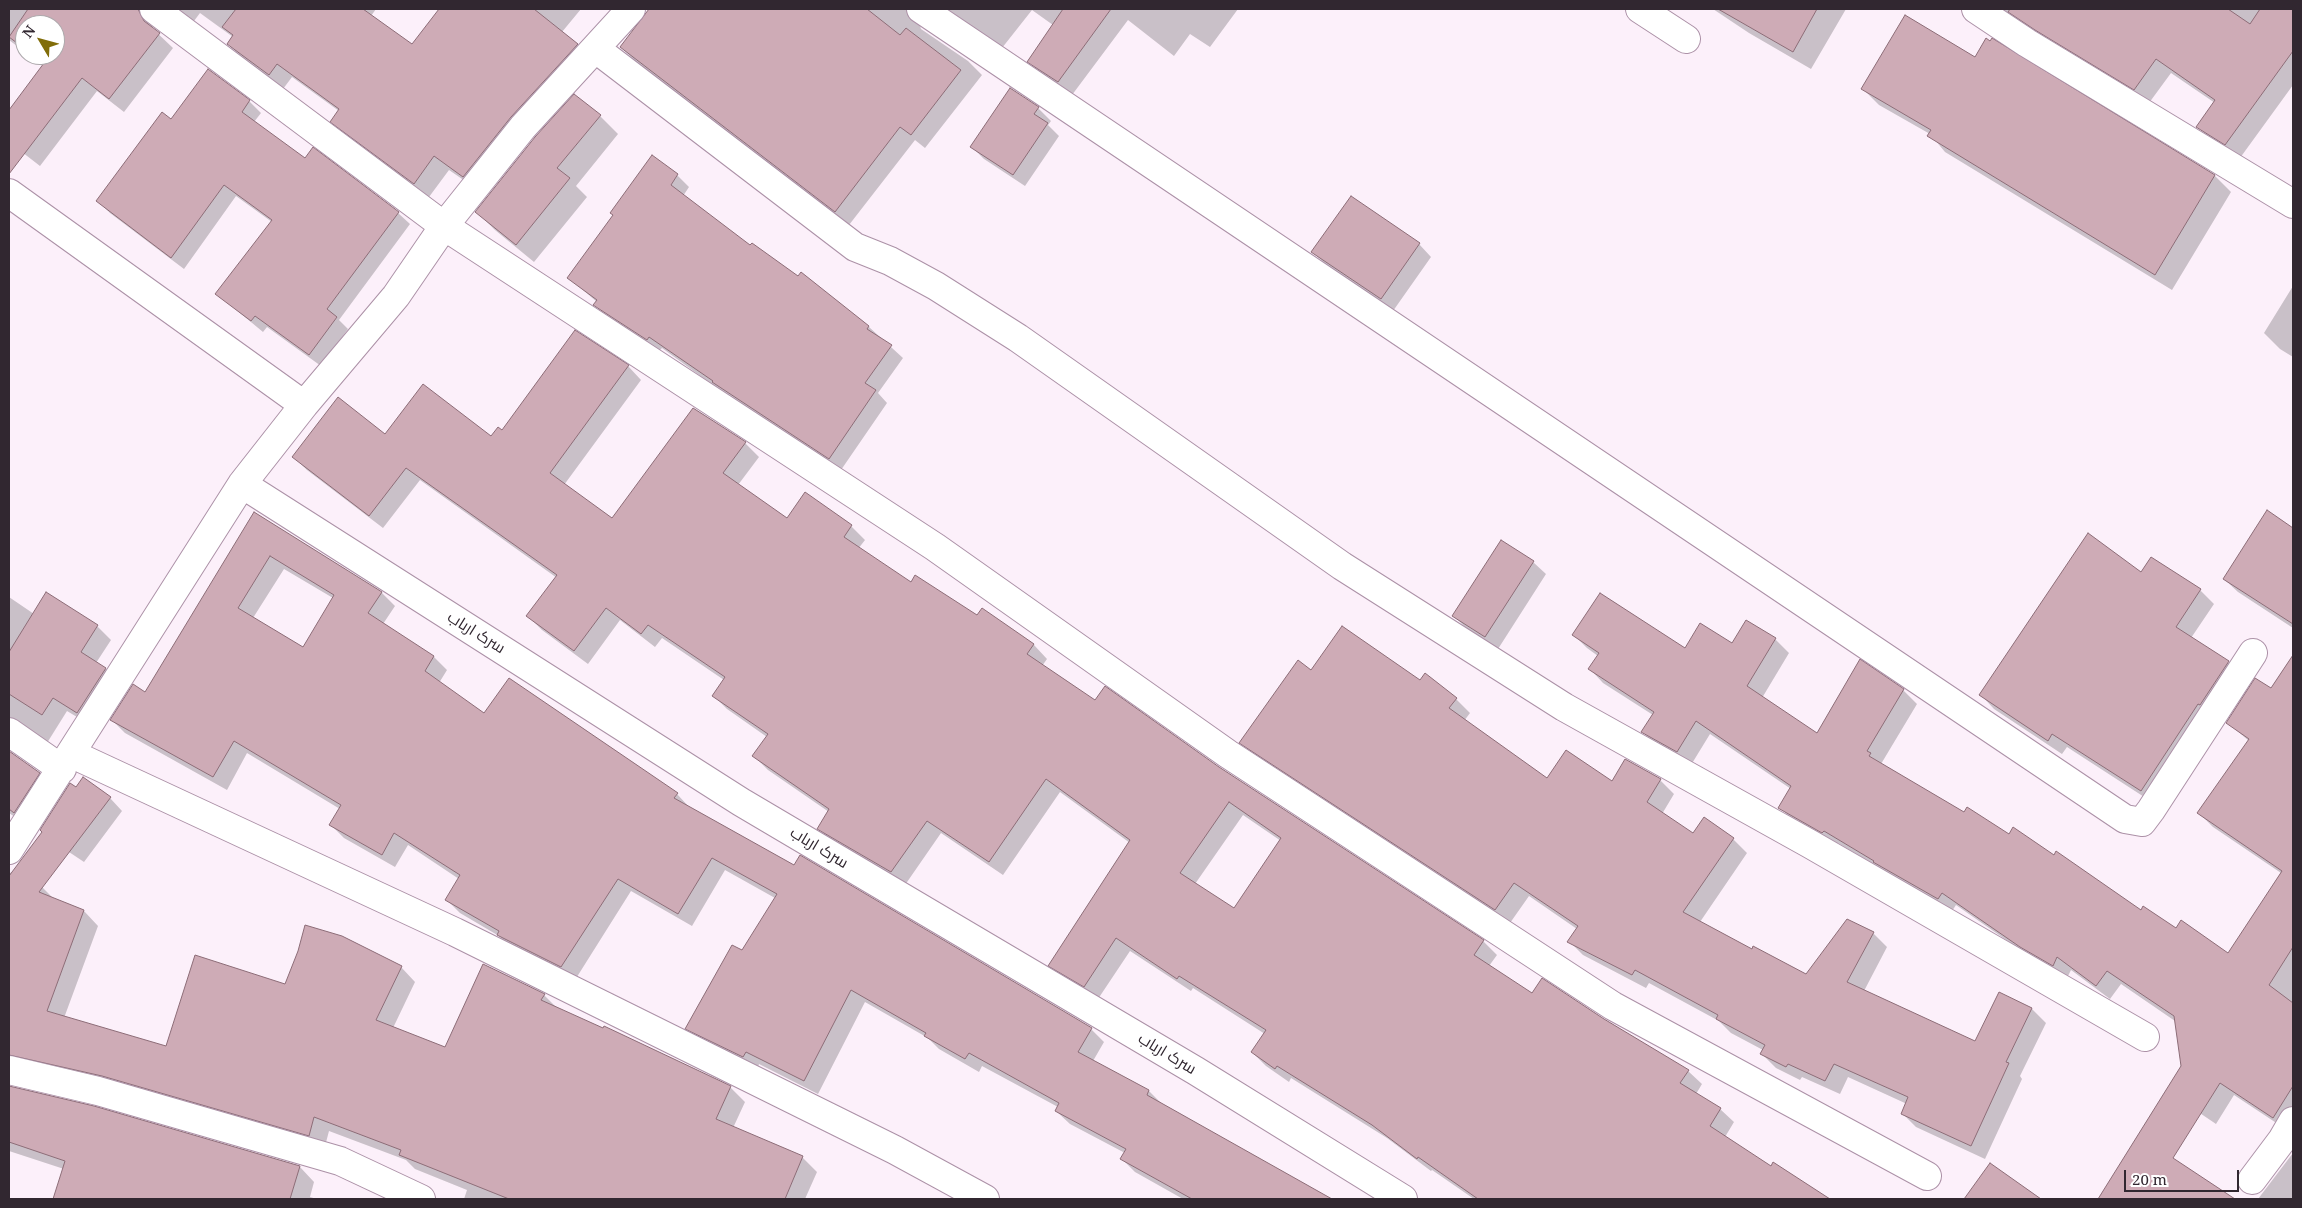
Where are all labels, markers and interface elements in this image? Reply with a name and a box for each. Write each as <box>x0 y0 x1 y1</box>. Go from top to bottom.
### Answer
north arrow <box>15 15 65 65</box>
text: N <box>18 21 39 41</box>
street label: سرک ارباب <box>444 608 508 658</box>
street label: سرک ارباب <box>786 823 852 873</box>
street label: سرک ارباب <box>1134 1029 1200 1079</box>
scale bar <box>2127 1160 2242 1192</box>
text: 20 m <box>2132 1169 2167 1189</box>

